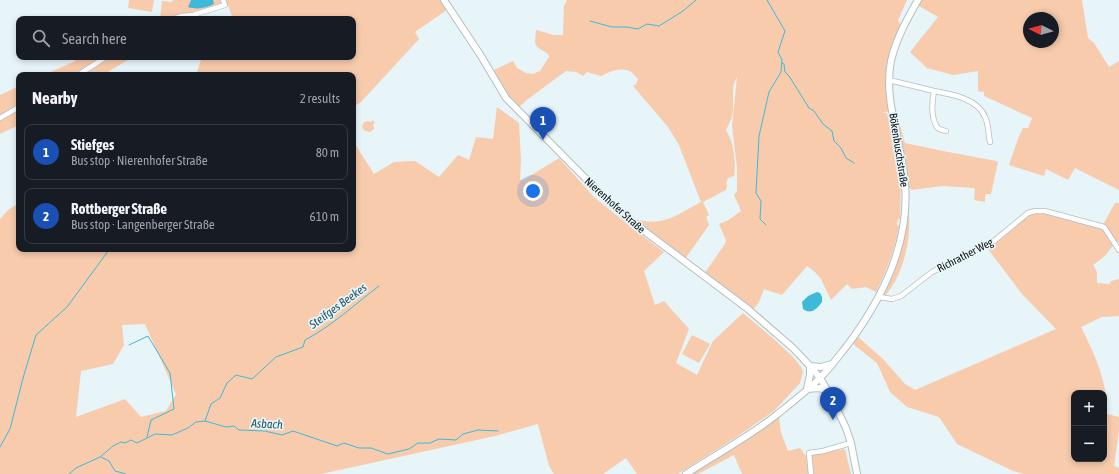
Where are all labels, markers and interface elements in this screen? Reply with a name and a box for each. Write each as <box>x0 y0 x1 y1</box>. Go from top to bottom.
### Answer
north arrow <box>1023 12 1059 48</box>
search box <box>16 16 356 60</box>
icon: search <box>30 27 52 49</box>
text: Search here <box>62 30 127 47</box>
text: Nearby <box>32 88 78 108</box>
text: 2 results <box>300 91 340 106</box>
pin: 1 <box>530 107 556 140</box>
street label: Bökenbuschstraße <box>887 112 911 188</box>
text: Stiefges <box>71 136 114 153</box>
text: 1 <box>43 145 49 160</box>
text: 80 m <box>316 145 339 160</box>
text: Bus stop · Nierenhofer Straße <box>71 153 208 168</box>
street label: Nierenhofer Straße <box>582 175 648 235</box>
your location <box>523 181 543 201</box>
text: Rottberger Straße <box>71 200 167 217</box>
text: 2 <box>43 209 49 224</box>
text: 610 m <box>310 209 339 224</box>
text: Bus stop · Langenberger Straße <box>71 217 215 232</box>
street label: Richrather Weg <box>935 236 995 274</box>
water label: Steifges Beekes <box>306 280 370 332</box>
pin: 2 <box>820 387 846 420</box>
map controls <box>1071 390 1107 462</box>
button: + <box>1071 390 1107 426</box>
water label: Asbach <box>250 416 283 432</box>
button: − <box>1071 426 1107 462</box>

